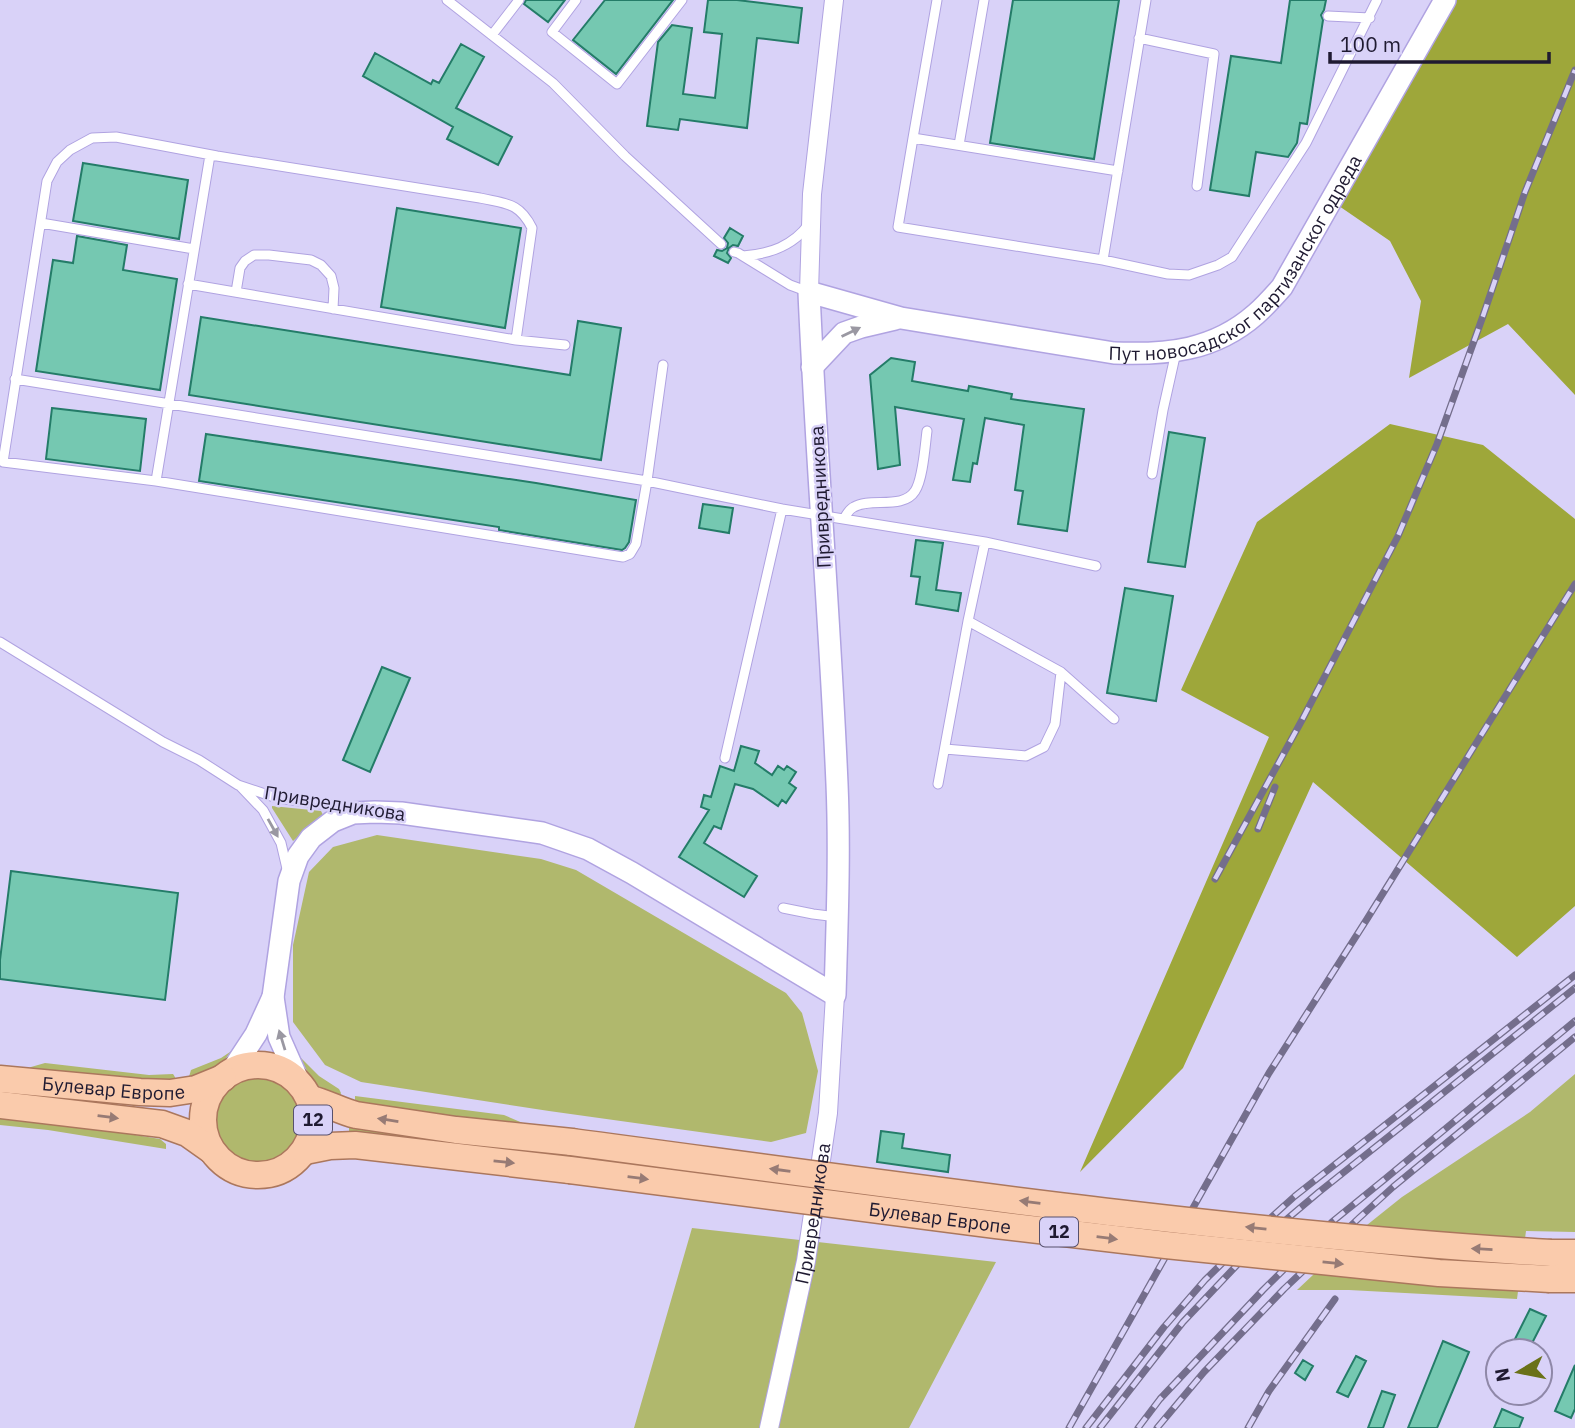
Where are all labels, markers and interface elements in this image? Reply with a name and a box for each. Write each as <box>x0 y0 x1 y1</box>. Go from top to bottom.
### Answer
scale bar <box>1330 21 1549 65</box>
text: 100 m <box>1340 30 1401 58</box>
street label: Пут новосадског партизанског одреда <box>1108 150 1367 365</box>
one-way arrow <box>840 326 861 338</box>
street label: Привредникова <box>804 425 836 569</box>
street label: Привредникова <box>263 780 407 826</box>
one-way arrow <box>266 819 278 839</box>
one-way arrow <box>276 1029 286 1050</box>
street label: Булевар Европе <box>41 1071 187 1105</box>
road number: 12 <box>294 1106 332 1134</box>
one-way arrow <box>97 1111 119 1122</box>
one-way arrow <box>377 1114 399 1125</box>
street label: Привредникова <box>789 1141 835 1286</box>
one-way arrow <box>493 1157 515 1168</box>
one-way arrow <box>769 1164 791 1175</box>
one-way arrow <box>627 1173 649 1184</box>
street label: Булевар Европе <box>867 1197 1012 1239</box>
one-way arrow <box>1019 1197 1041 1208</box>
road number: 12 <box>1040 1218 1078 1246</box>
one-way arrow <box>1245 1222 1267 1233</box>
one-way arrow <box>1096 1233 1118 1244</box>
one-way arrow <box>1471 1243 1493 1254</box>
one-way arrow <box>1322 1258 1344 1269</box>
north arrow <box>1484 1337 1554 1407</box>
text: N <box>1489 1366 1515 1384</box>

